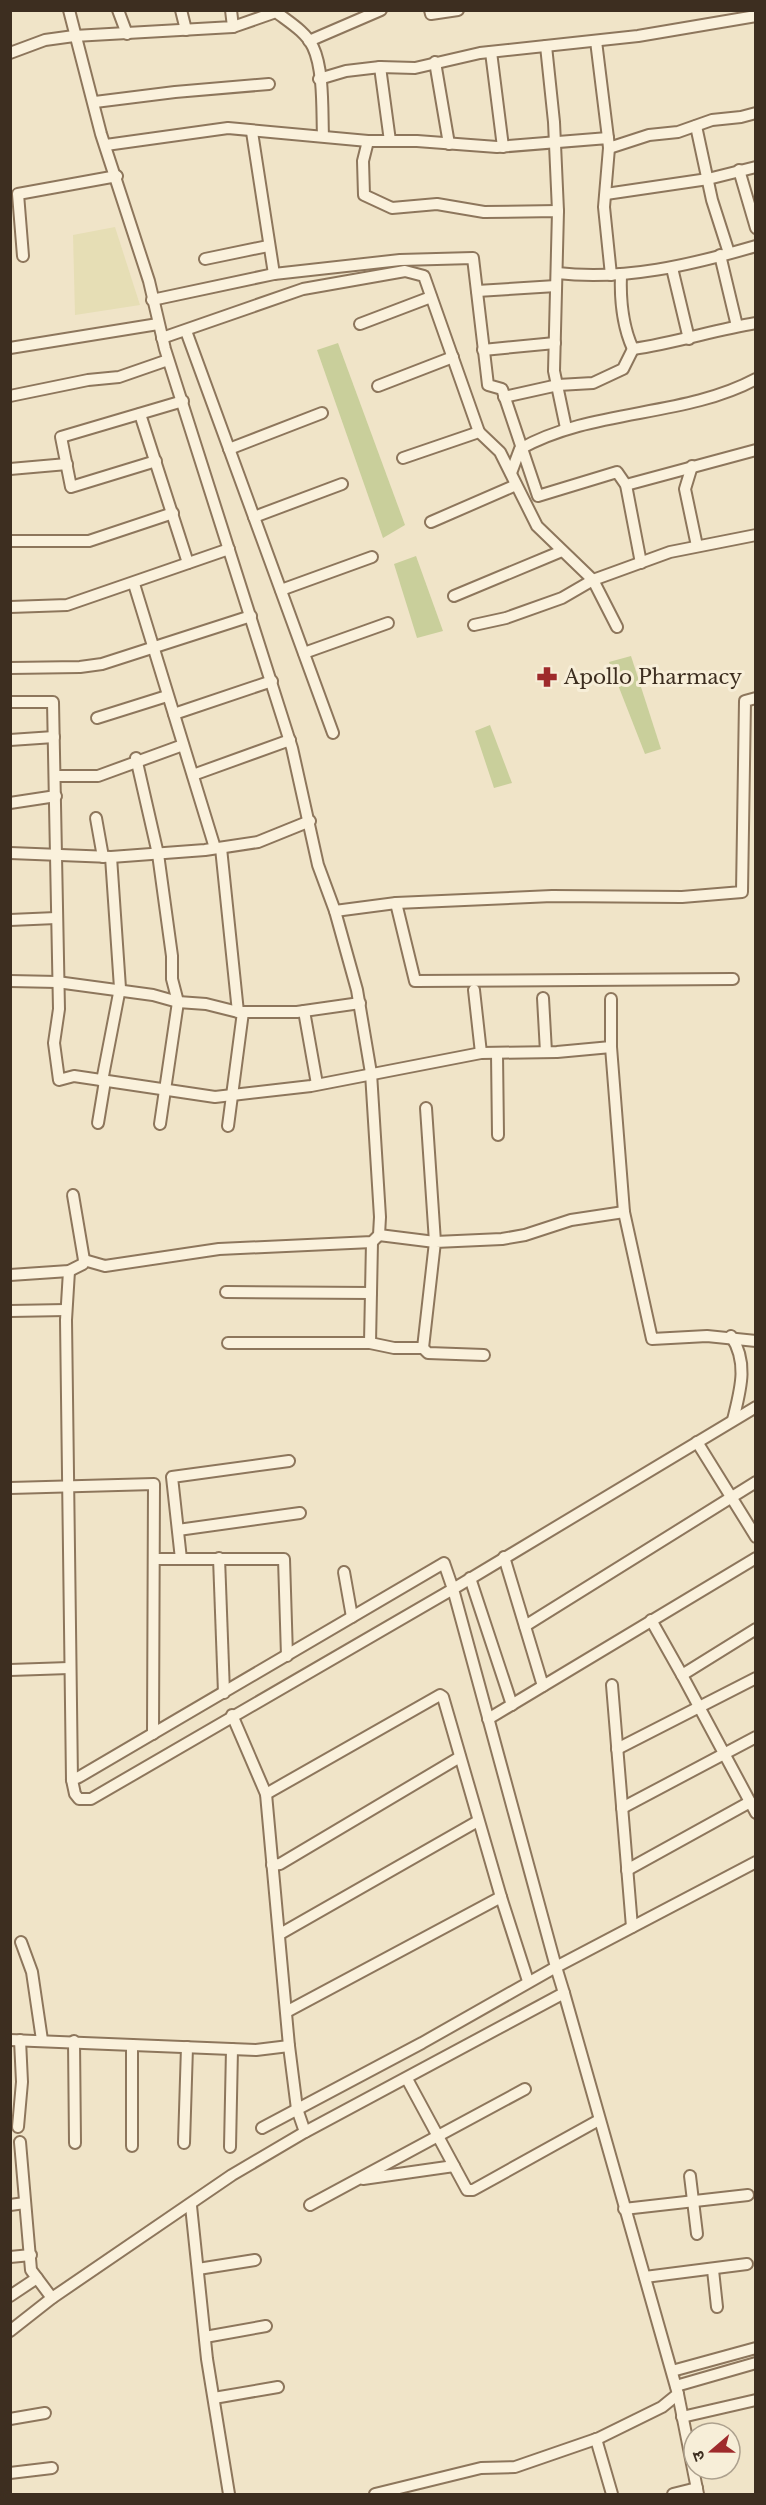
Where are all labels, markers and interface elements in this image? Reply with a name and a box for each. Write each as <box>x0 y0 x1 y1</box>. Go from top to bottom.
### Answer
pharmacy icon: Apollo Pharmacy <box>535 665 559 689</box>
place label: Apollo Pharmacy <box>563 665 742 689</box>
north arrow <box>682 2421 742 2481</box>
text: उ <box>687 2448 709 2464</box>

